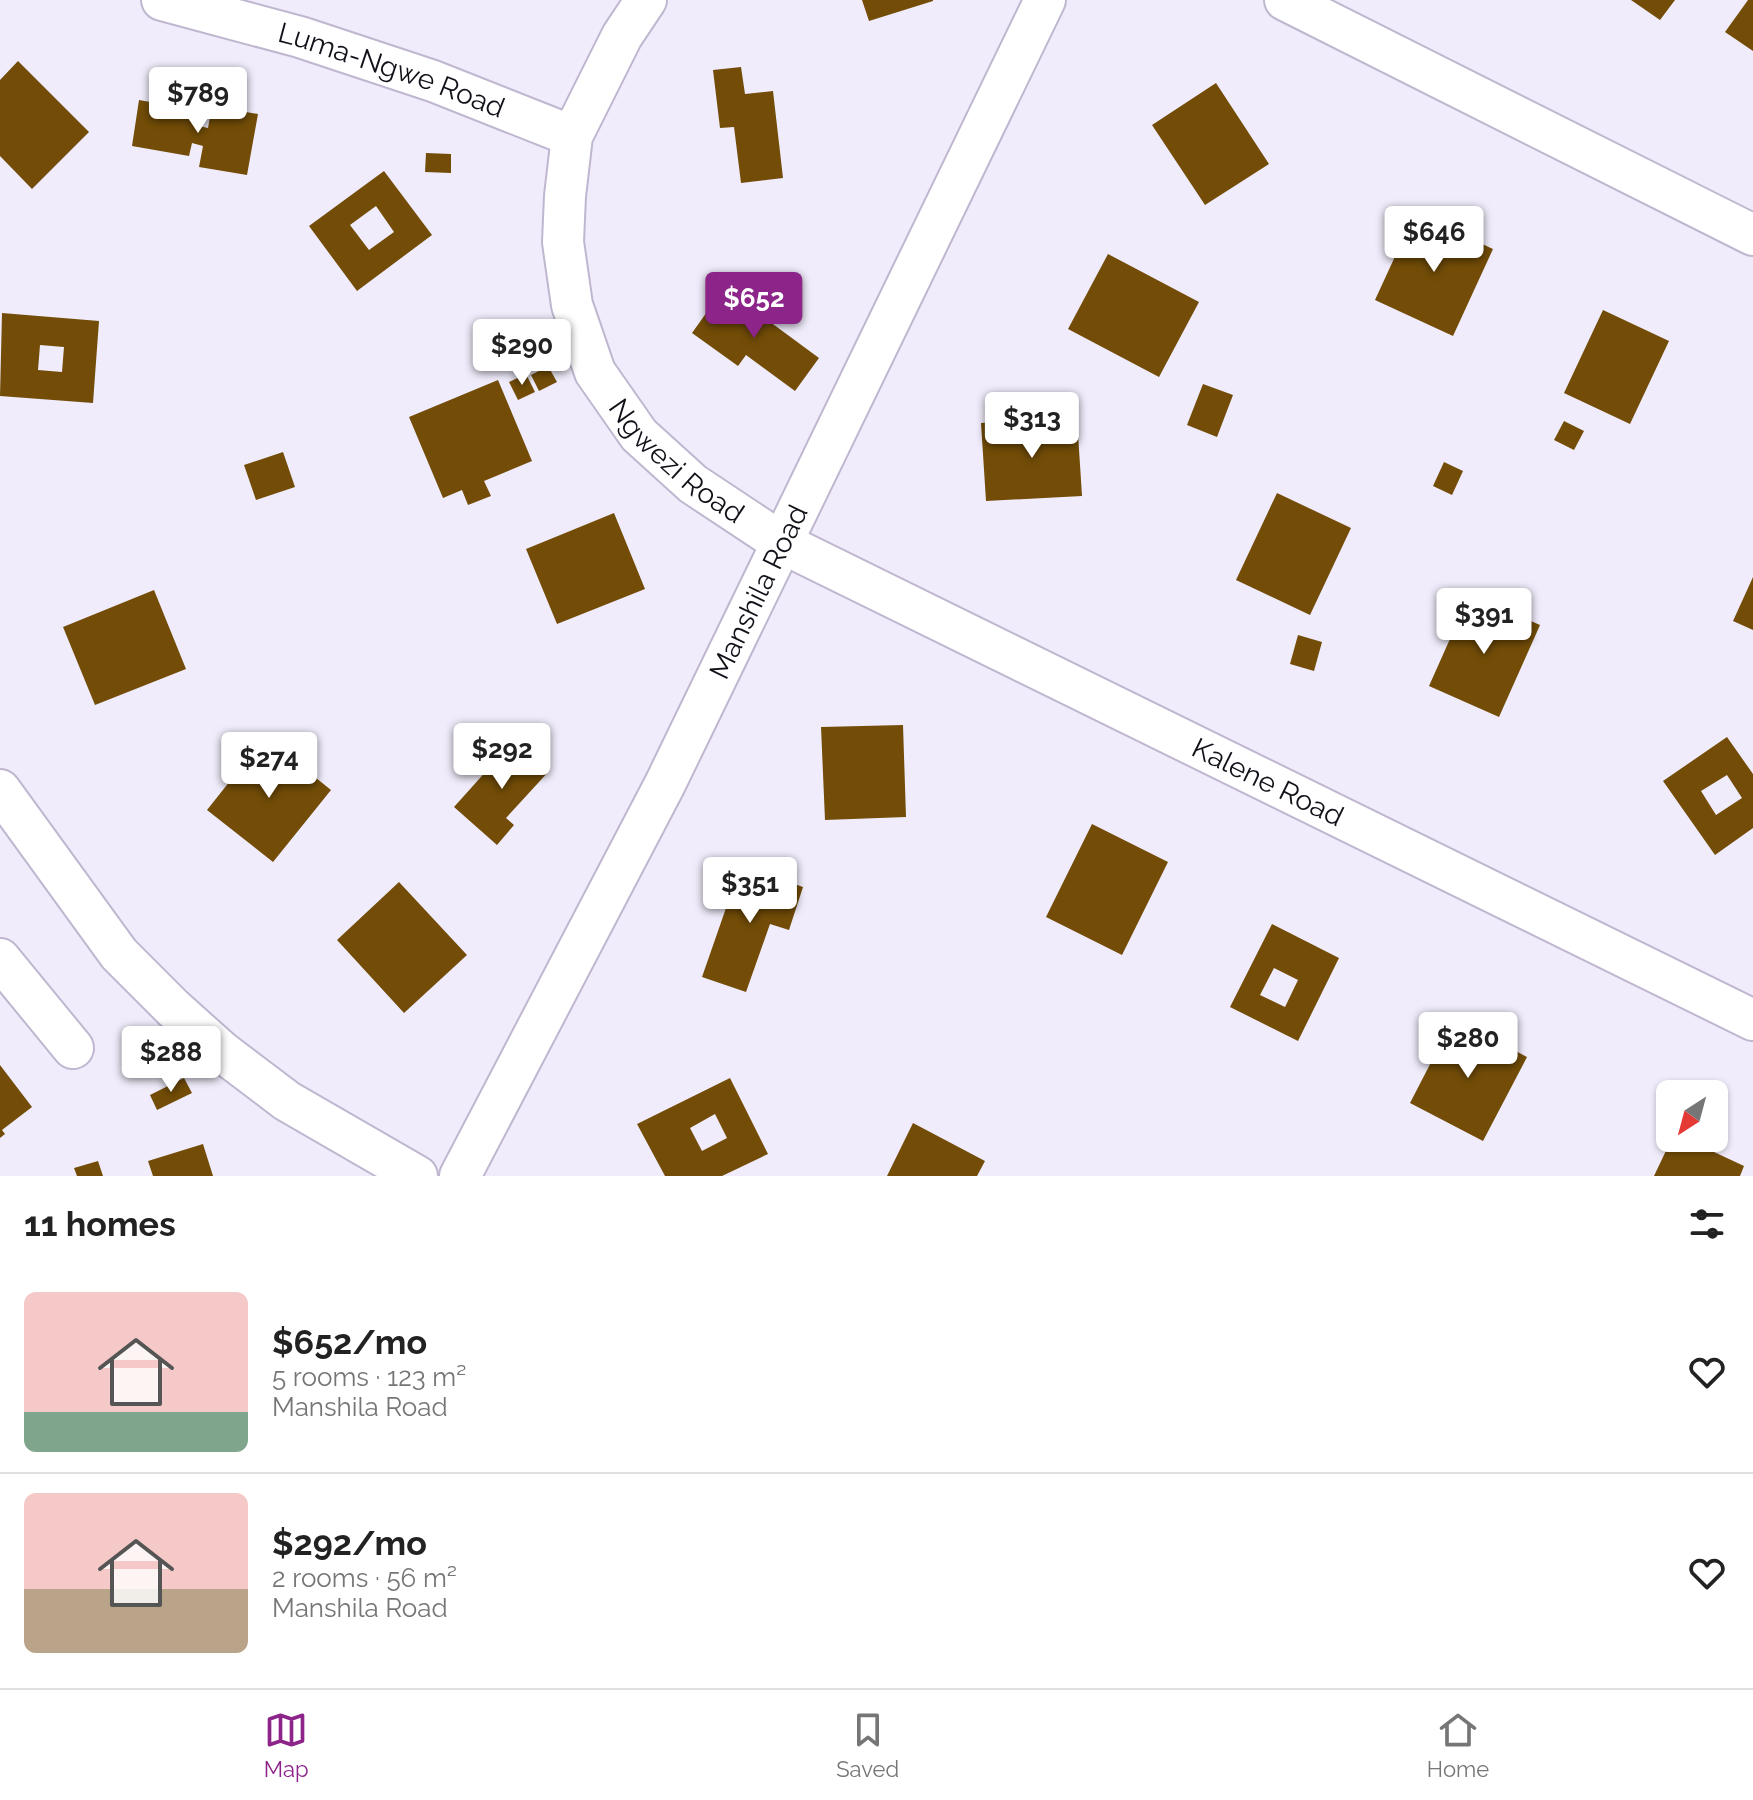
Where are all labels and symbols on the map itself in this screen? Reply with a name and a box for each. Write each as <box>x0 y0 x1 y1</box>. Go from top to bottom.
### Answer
street label: Luma-Ngwe Road <box>275 15 510 124</box>
pin: $789 <box>151 67 245 135</box>
pin: $646 <box>1387 206 1481 274</box>
pin: $652 <box>707 272 801 340</box>
pin: $290 <box>475 319 569 387</box>
street label: Ngwezi Road <box>602 392 750 530</box>
pin: $313 <box>985 392 1079 460</box>
street label: Manshila Road <box>702 499 814 684</box>
pin: $391 <box>1437 588 1531 656</box>
pin: $292 <box>455 723 549 791</box>
street label: Kalene Road <box>1187 731 1349 833</box>
pin: $274 <box>222 732 316 800</box>
pin: $351 <box>703 857 797 925</box>
pin: $280 <box>1421 1012 1515 1080</box>
pin: $288 <box>124 1026 218 1094</box>
north arrow <box>1656 1080 1728 1152</box>

